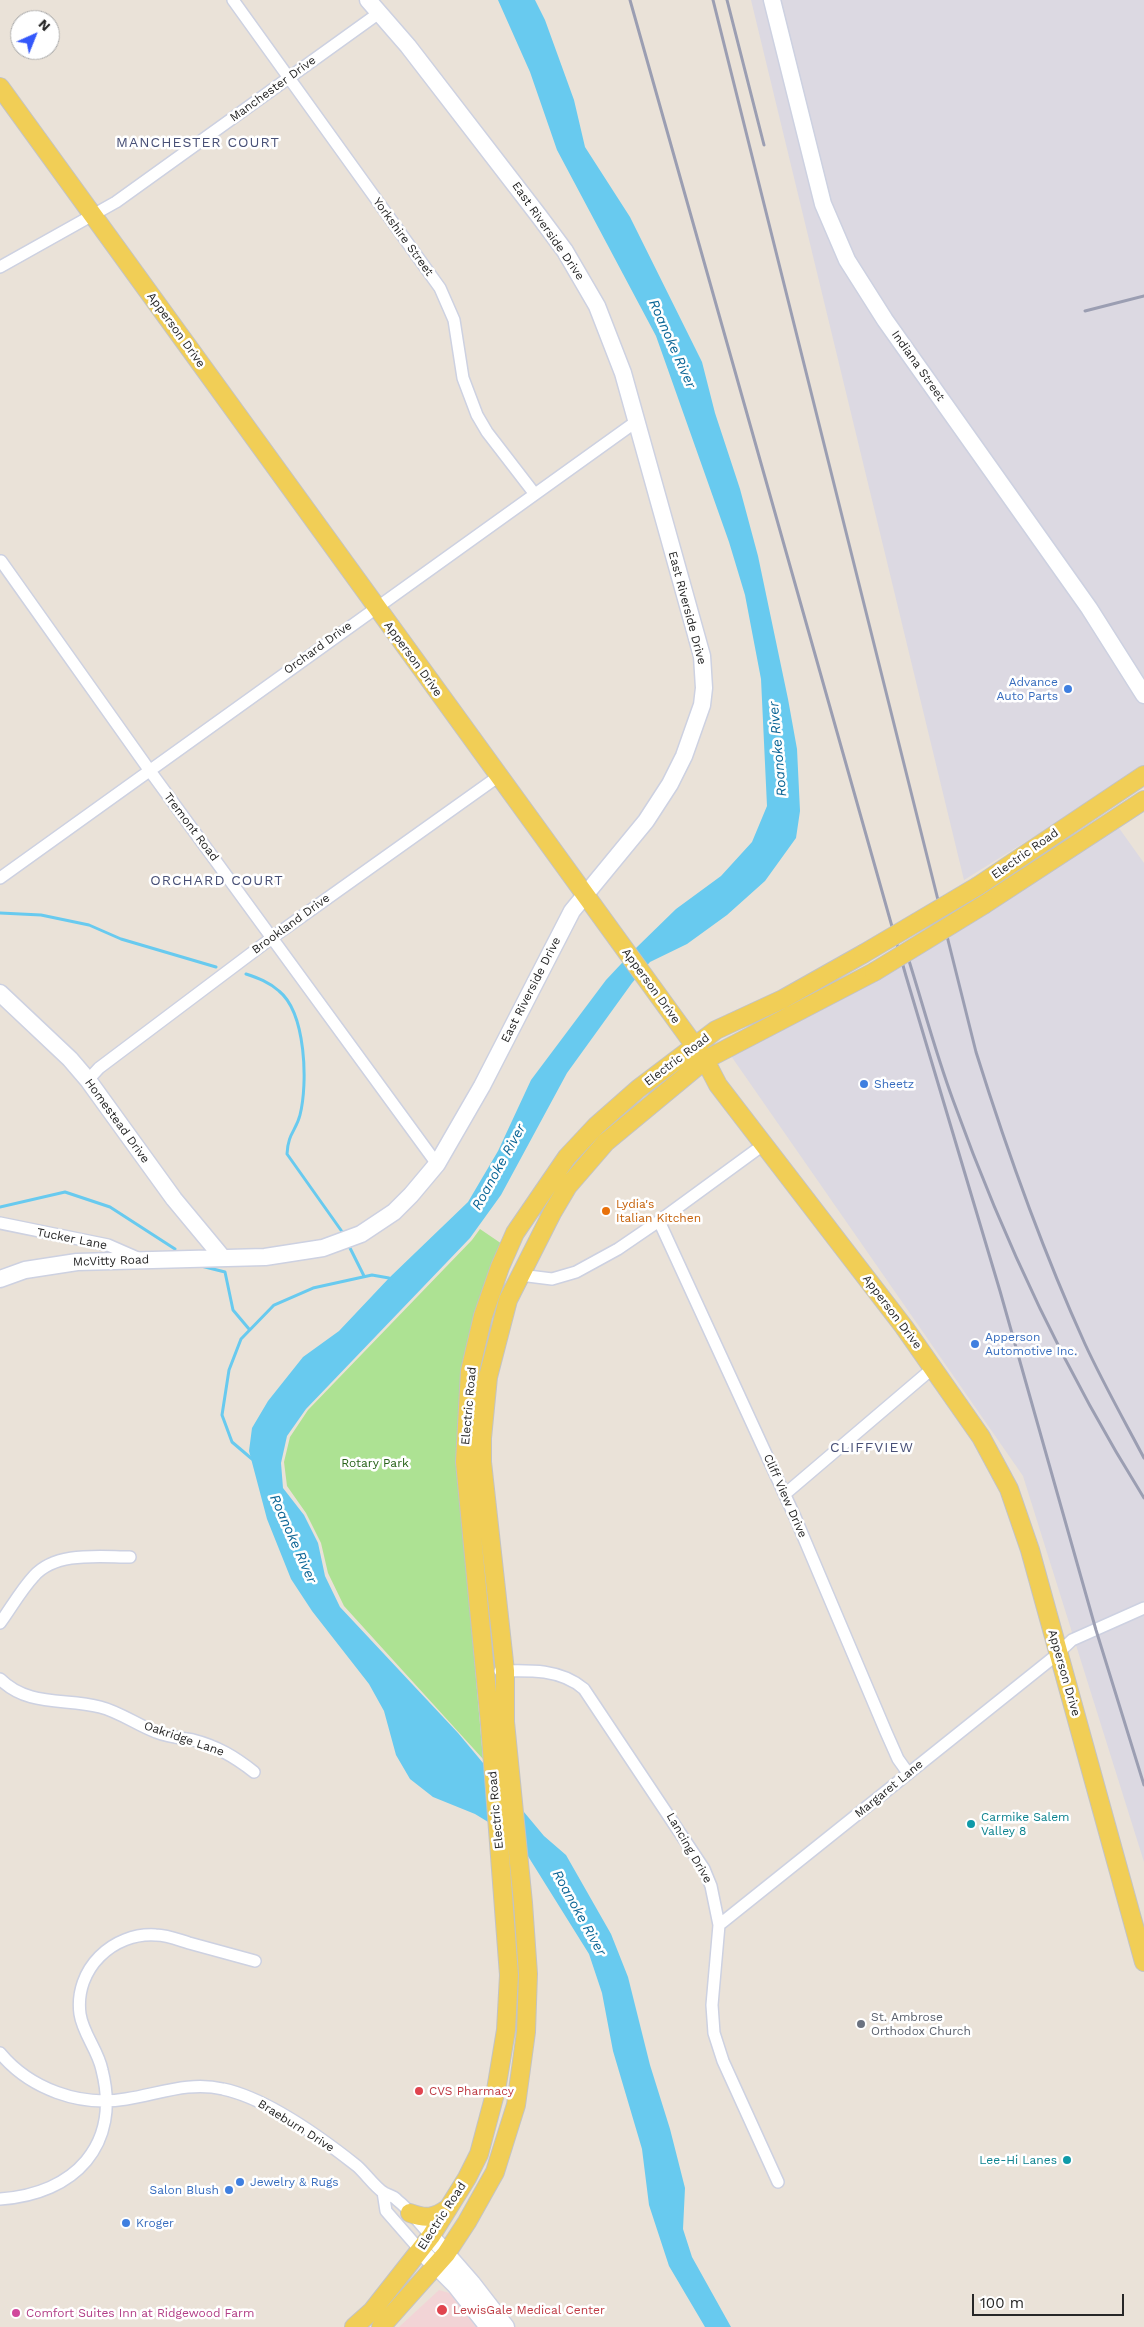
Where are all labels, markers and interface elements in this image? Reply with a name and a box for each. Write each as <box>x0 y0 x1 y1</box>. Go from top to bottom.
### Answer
north arrow <box>10 10 60 60</box>
text: N <box>35 16 54 34</box>
street label: Manchester Drive <box>227 53 319 125</box>
district label: MANCHESTER COURT <box>114 135 282 151</box>
street label: East Riverside Drive <box>509 179 587 283</box>
street label: Yorkshire Street <box>370 195 436 279</box>
street label: Apperson Drive <box>144 290 208 370</box>
water label: Roanoke River <box>645 297 699 391</box>
street label: Indiana Street <box>888 328 948 404</box>
street label: East Riverside Drive <box>665 550 709 666</box>
street label: Orchard Drive <box>281 618 355 678</box>
street label: Apperson Drive <box>381 619 445 699</box>
place label: Advance Auto Parts <box>996 675 1058 703</box>
marker: Advance Auto Parts <box>1062 683 1074 695</box>
water label: Roanoke River <box>765 701 791 797</box>
street label: Tremont Road <box>160 790 222 864</box>
street label: Electric Road <box>989 826 1061 882</box>
district label: ORCHARD COURT <box>149 873 285 889</box>
street label: Brookland Drive <box>249 891 333 957</box>
street label: East Riverside Drive <box>498 935 564 1045</box>
street label: Apperson Drive <box>619 946 683 1026</box>
street label: Electric Road <box>641 1031 713 1089</box>
street label: Homestead Drive <box>82 1076 152 1166</box>
place label: Sheetz <box>874 1077 914 1091</box>
marker: Sheetz <box>858 1078 870 1090</box>
water label: Roanoke River <box>469 1121 529 1213</box>
place label: Lydia's Italian Kitchen <box>616 1197 701 1225</box>
marker: Lydia's Italian Kitchen <box>600 1205 612 1217</box>
street label: Tucker Lane <box>36 1225 108 1253</box>
street label: McVitty Road <box>73 1252 149 1270</box>
street label: Apperson Drive <box>859 1272 925 1352</box>
place label: Apperson Automotive Inc. <box>985 1330 1077 1358</box>
marker: Apperson Automotive Inc. <box>969 1338 981 1350</box>
street label: Electric Road <box>458 1366 480 1446</box>
district label: CLIFFVIEW <box>829 1440 915 1456</box>
street label: Cliff View Drive <box>760 1452 810 1540</box>
park label: Rotary Park <box>341 1456 409 1470</box>
water label: Roanoke River <box>266 1492 320 1586</box>
street label: Apperson Drive <box>1045 1628 1083 1718</box>
street label: Oakridge Lane <box>142 1719 226 1759</box>
street label: Margaret Lane <box>852 1757 926 1821</box>
street label: Electric Road <box>485 1770 507 1850</box>
street label: Lancing Drive <box>663 1810 715 1886</box>
place label: Carmike Salem Valley 8 <box>981 1810 1070 1838</box>
marker: Carmike Salem Valley 8 <box>965 1818 977 1830</box>
water label: Roanoke River <box>549 1867 609 1959</box>
place label: St. Ambrose Orthodox Church <box>871 2010 971 2038</box>
marker: St. Ambrose Orthodox Church <box>855 2018 867 2030</box>
place label: CVS Pharmacy <box>429 2084 514 2098</box>
marker: CVS Pharmacy <box>413 2085 425 2097</box>
street label: Braeburn Drive <box>255 2097 337 2155</box>
place label: Lee-Hi Lanes <box>979 2153 1057 2167</box>
marker: Lee-Hi Lanes <box>1061 2154 1073 2166</box>
place label: Jewelry & Rugs <box>250 2175 339 2189</box>
marker: Jewelry & Rugs <box>234 2176 246 2188</box>
street label: Electric Road <box>415 2179 469 2253</box>
place label: Salon Blush <box>150 2183 219 2197</box>
marker: Salon Blush <box>223 2184 235 2196</box>
place label: Kroger <box>136 2216 174 2230</box>
marker: Kroger <box>120 2217 132 2229</box>
scale bar <box>974 2284 1126 2316</box>
text: 100 m <box>980 2294 1024 2312</box>
marker: LewisGale Medical Center <box>435 2303 449 2317</box>
place label: LewisGale Medical Center <box>453 2303 605 2317</box>
place label: Comfort Suites Inn at Ridgewood Farm <box>26 2306 254 2320</box>
marker: Comfort Suites Inn at Ridgewood Farm <box>10 2307 22 2319</box>

